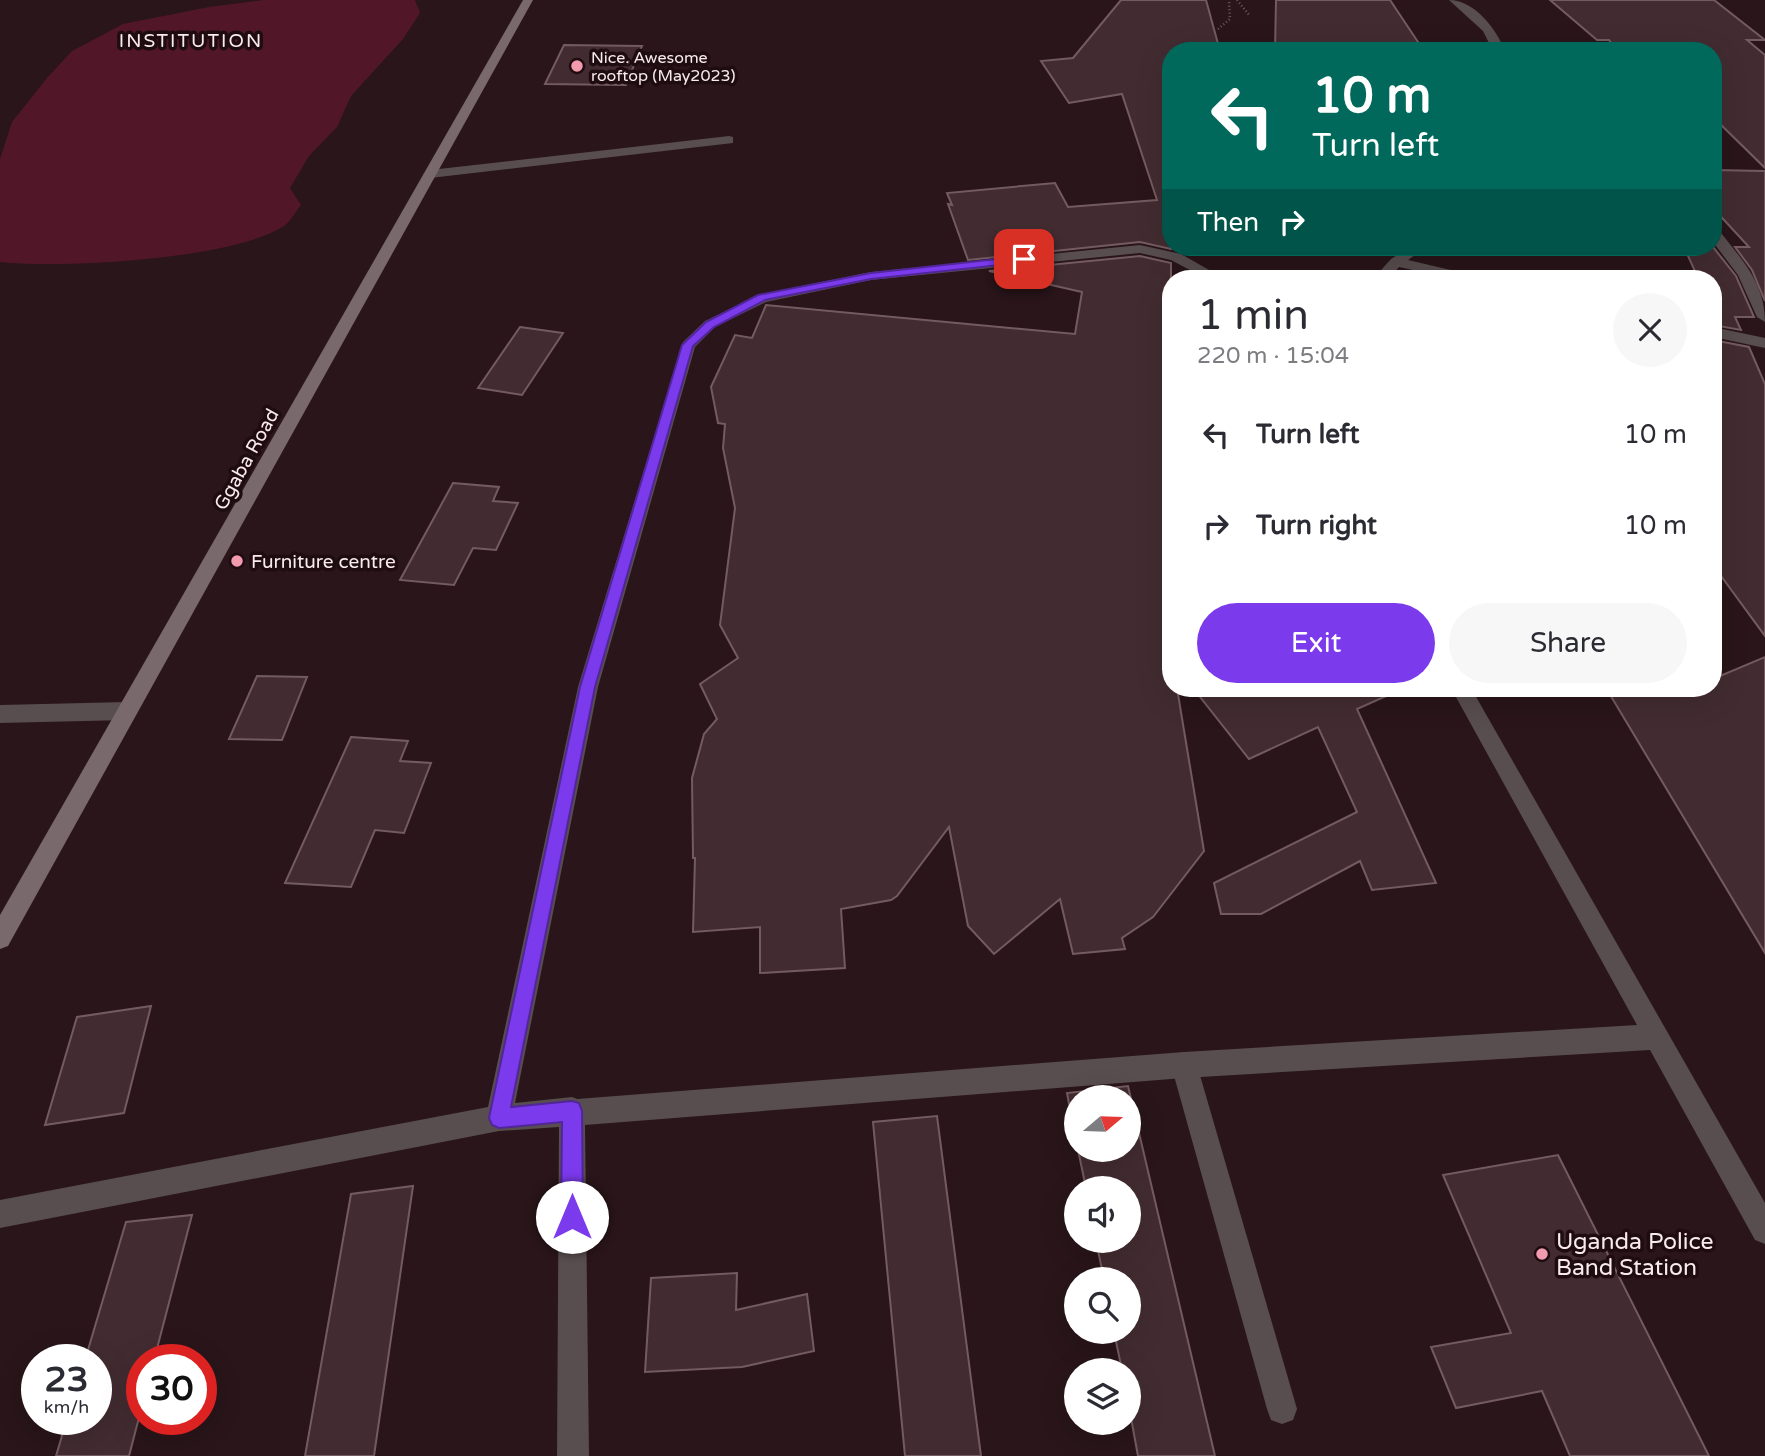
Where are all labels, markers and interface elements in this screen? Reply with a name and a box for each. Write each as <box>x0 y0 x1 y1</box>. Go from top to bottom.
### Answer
district label: INSTITUTION <box>119 30 263 52</box>
place label: Nice. Awesome rooftop (May2023) <box>591 48 736 86</box>
marker: Nice. Awesome rooftop (May2023) <box>569 58 585 74</box>
text: 10 m <box>1312 67 1431 126</box>
icon: left <box>1197 70 1288 161</box>
text: Turn left <box>1312 127 1439 165</box>
icon: right <box>1273 203 1311 241</box>
text: Then <box>1197 207 1259 238</box>
pin <box>994 229 1054 289</box>
icon: arrive <box>1005 240 1043 278</box>
text: 1 min <box>1197 290 1309 341</box>
button: close <box>1613 293 1687 367</box>
text: 220 m · 15:04 <box>1197 342 1349 370</box>
street label: Ggaba Road <box>210 405 284 514</box>
icon: left <box>1197 416 1235 454</box>
text: Turn left <box>1256 419 1359 450</box>
text: 10 m <box>1624 419 1687 450</box>
icon: right <box>1197 507 1235 545</box>
text: Turn right <box>1256 510 1377 541</box>
text: 10 m <box>1624 510 1687 541</box>
place label: Furniture centre <box>251 551 396 573</box>
marker: Furniture centre <box>229 553 245 569</box>
button: Exit <box>1197 603 1435 683</box>
button: Share <box>1449 603 1687 683</box>
north arrow <box>1064 1085 1141 1162</box>
map controls <box>1064 1085 1141 1435</box>
button: sound <box>1064 1176 1141 1253</box>
position arrow <box>535 1180 609 1254</box>
place label: Uganda Police Band Station <box>1556 1228 1714 1282</box>
marker: Uganda Police Band Station <box>1534 1246 1550 1262</box>
button: search <box>1064 1267 1141 1344</box>
speed limit sign: 30 <box>126 1344 217 1435</box>
button: layers <box>1064 1358 1141 1435</box>
text: 23 <box>45 1359 88 1401</box>
text: km/h <box>44 1396 89 1418</box>

